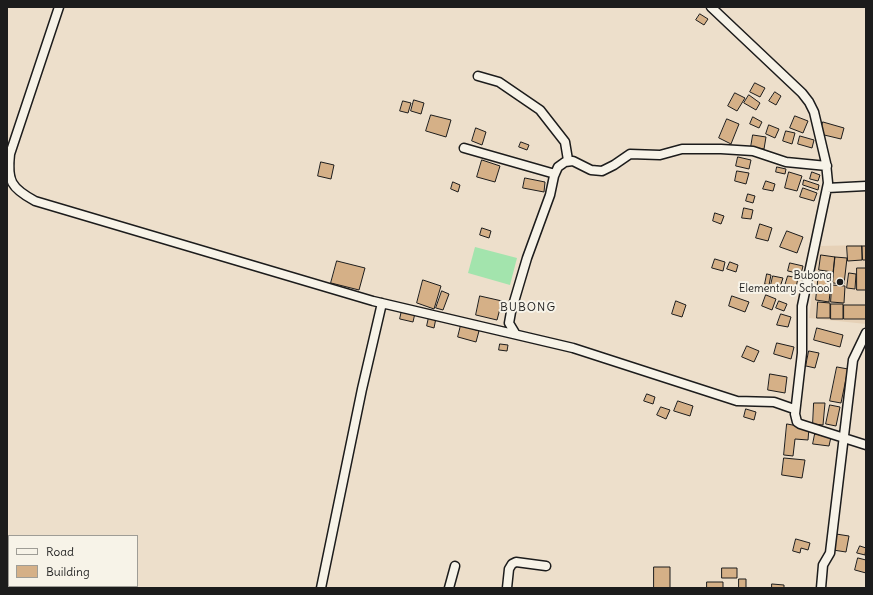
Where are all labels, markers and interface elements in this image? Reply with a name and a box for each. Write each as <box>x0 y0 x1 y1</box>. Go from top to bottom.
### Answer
place label: Bubong Elementary School <box>739 269 832 295</box>
marker: Bubong Elementary School <box>835 277 845 287</box>
district label: BUBONG <box>500 301 556 315</box>
legend <box>8 535 138 587</box>
text: Road <box>46 544 74 559</box>
text: Building <box>46 564 90 579</box>

